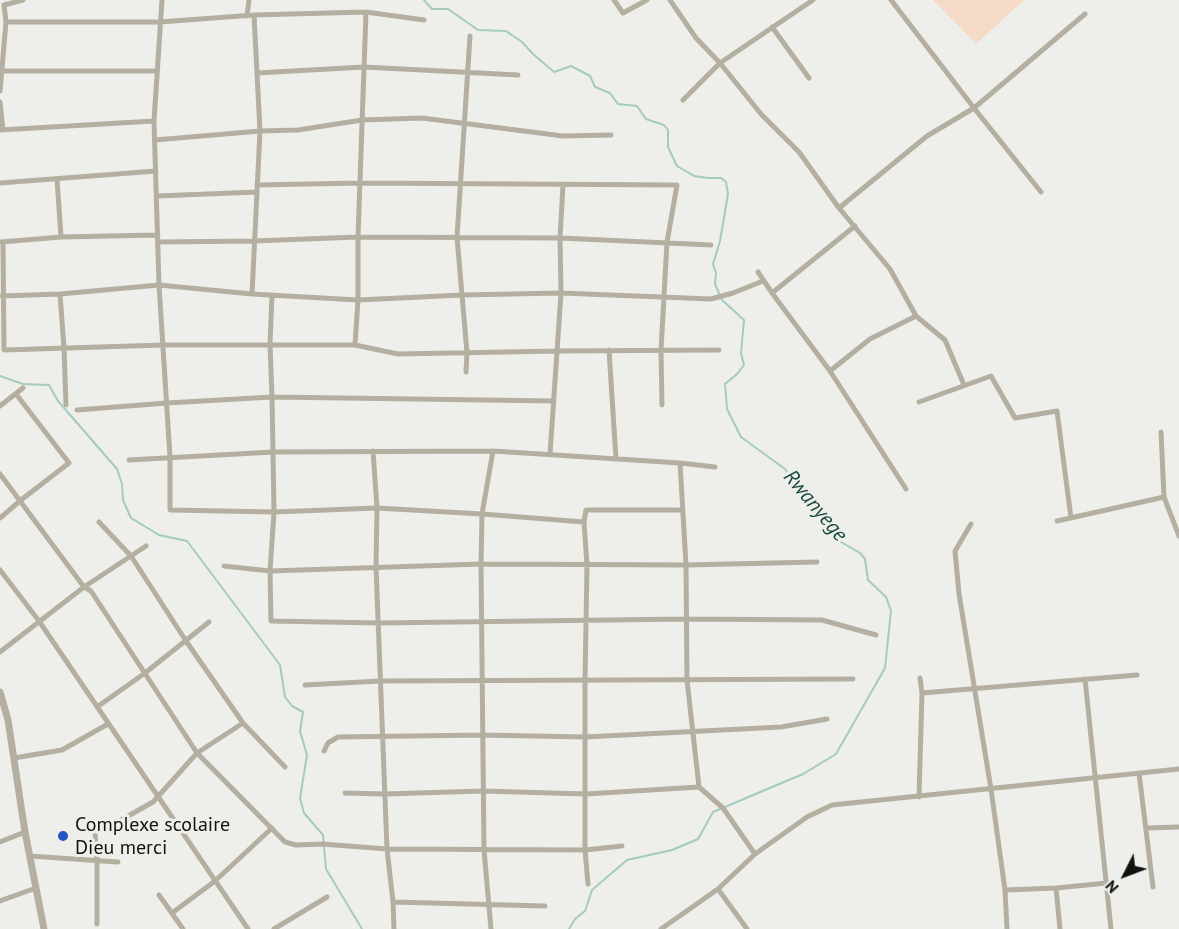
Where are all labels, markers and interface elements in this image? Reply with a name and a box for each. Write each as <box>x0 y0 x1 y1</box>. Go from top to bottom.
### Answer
water label: Rwanyege <box>778 465 852 547</box>
place label: Complexe scolaire Dieu merci <box>75 813 230 860</box>
marker: Complexe scolaire Dieu merci <box>56 829 70 843</box>
north arrow <box>1095 845 1155 905</box>
text: N <box>1101 876 1123 898</box>

